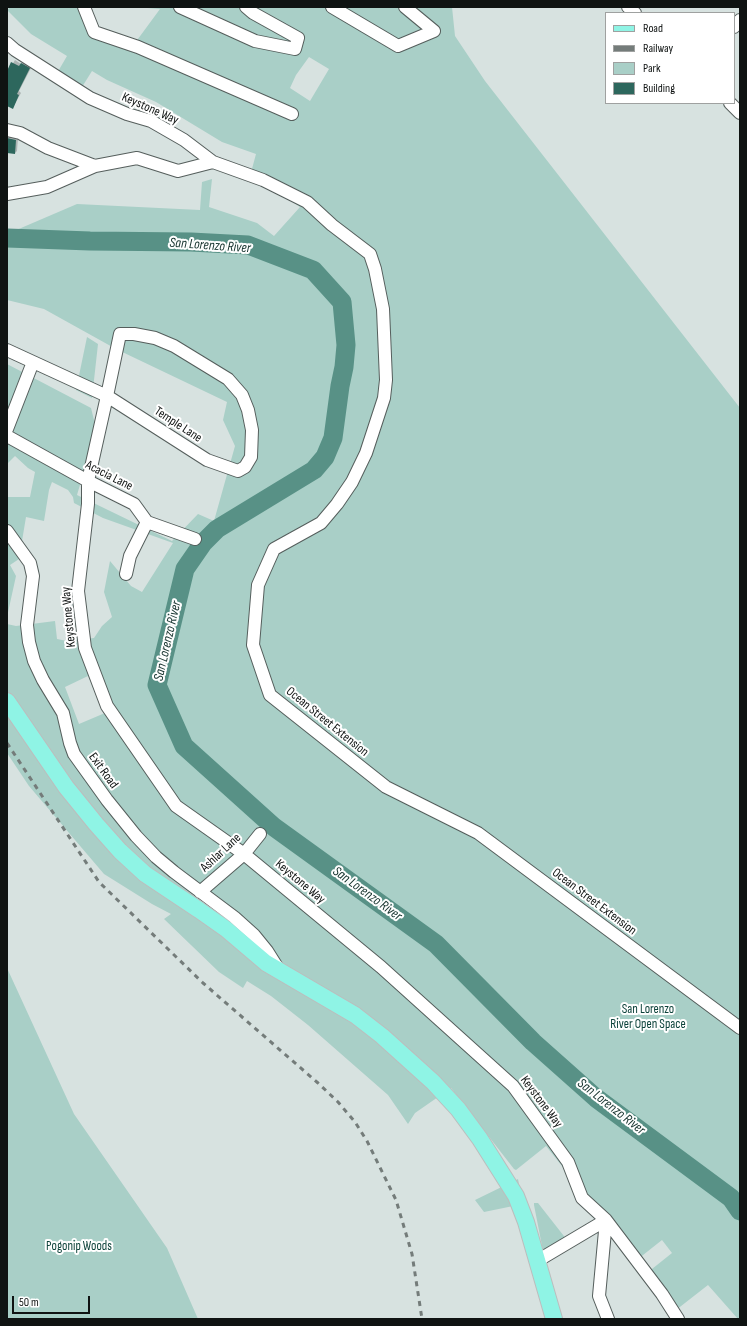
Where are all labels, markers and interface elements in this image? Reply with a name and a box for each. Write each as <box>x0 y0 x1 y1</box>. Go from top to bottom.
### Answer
legend <box>605 12 735 104</box>
text: Road <box>643 21 663 36</box>
text: Railway <box>643 41 673 56</box>
text: Park <box>643 61 661 76</box>
text: Building <box>643 81 675 96</box>
street label: Keystone Way <box>119 90 181 128</box>
water label: San Lorenzo River <box>169 235 251 257</box>
street label: Temple Lane <box>151 404 205 446</box>
street label: Acacia Lane <box>83 457 135 495</box>
street label: Keystone Way <box>59 586 79 648</box>
water label: San Lorenzo River <box>151 599 185 683</box>
street label: Ocean Street Extension <box>283 684 371 760</box>
street label: Exit Road <box>85 750 121 792</box>
street label: Ashlar Lane <box>198 830 244 876</box>
street label: Keystone Way <box>272 857 328 907</box>
water label: San Lorenzo River <box>329 863 405 925</box>
street label: Ocean Street Extension <box>549 865 639 939</box>
park label: San Lorenzo River Open Space <box>610 1002 686 1033</box>
street label: Keystone Way <box>517 1073 565 1131</box>
water label: San Lorenzo River <box>574 1075 648 1139</box>
park label: Pogonip Woods <box>46 1239 112 1255</box>
scale bar <box>14 1288 92 1314</box>
text: 50 m <box>19 1295 39 1310</box>

